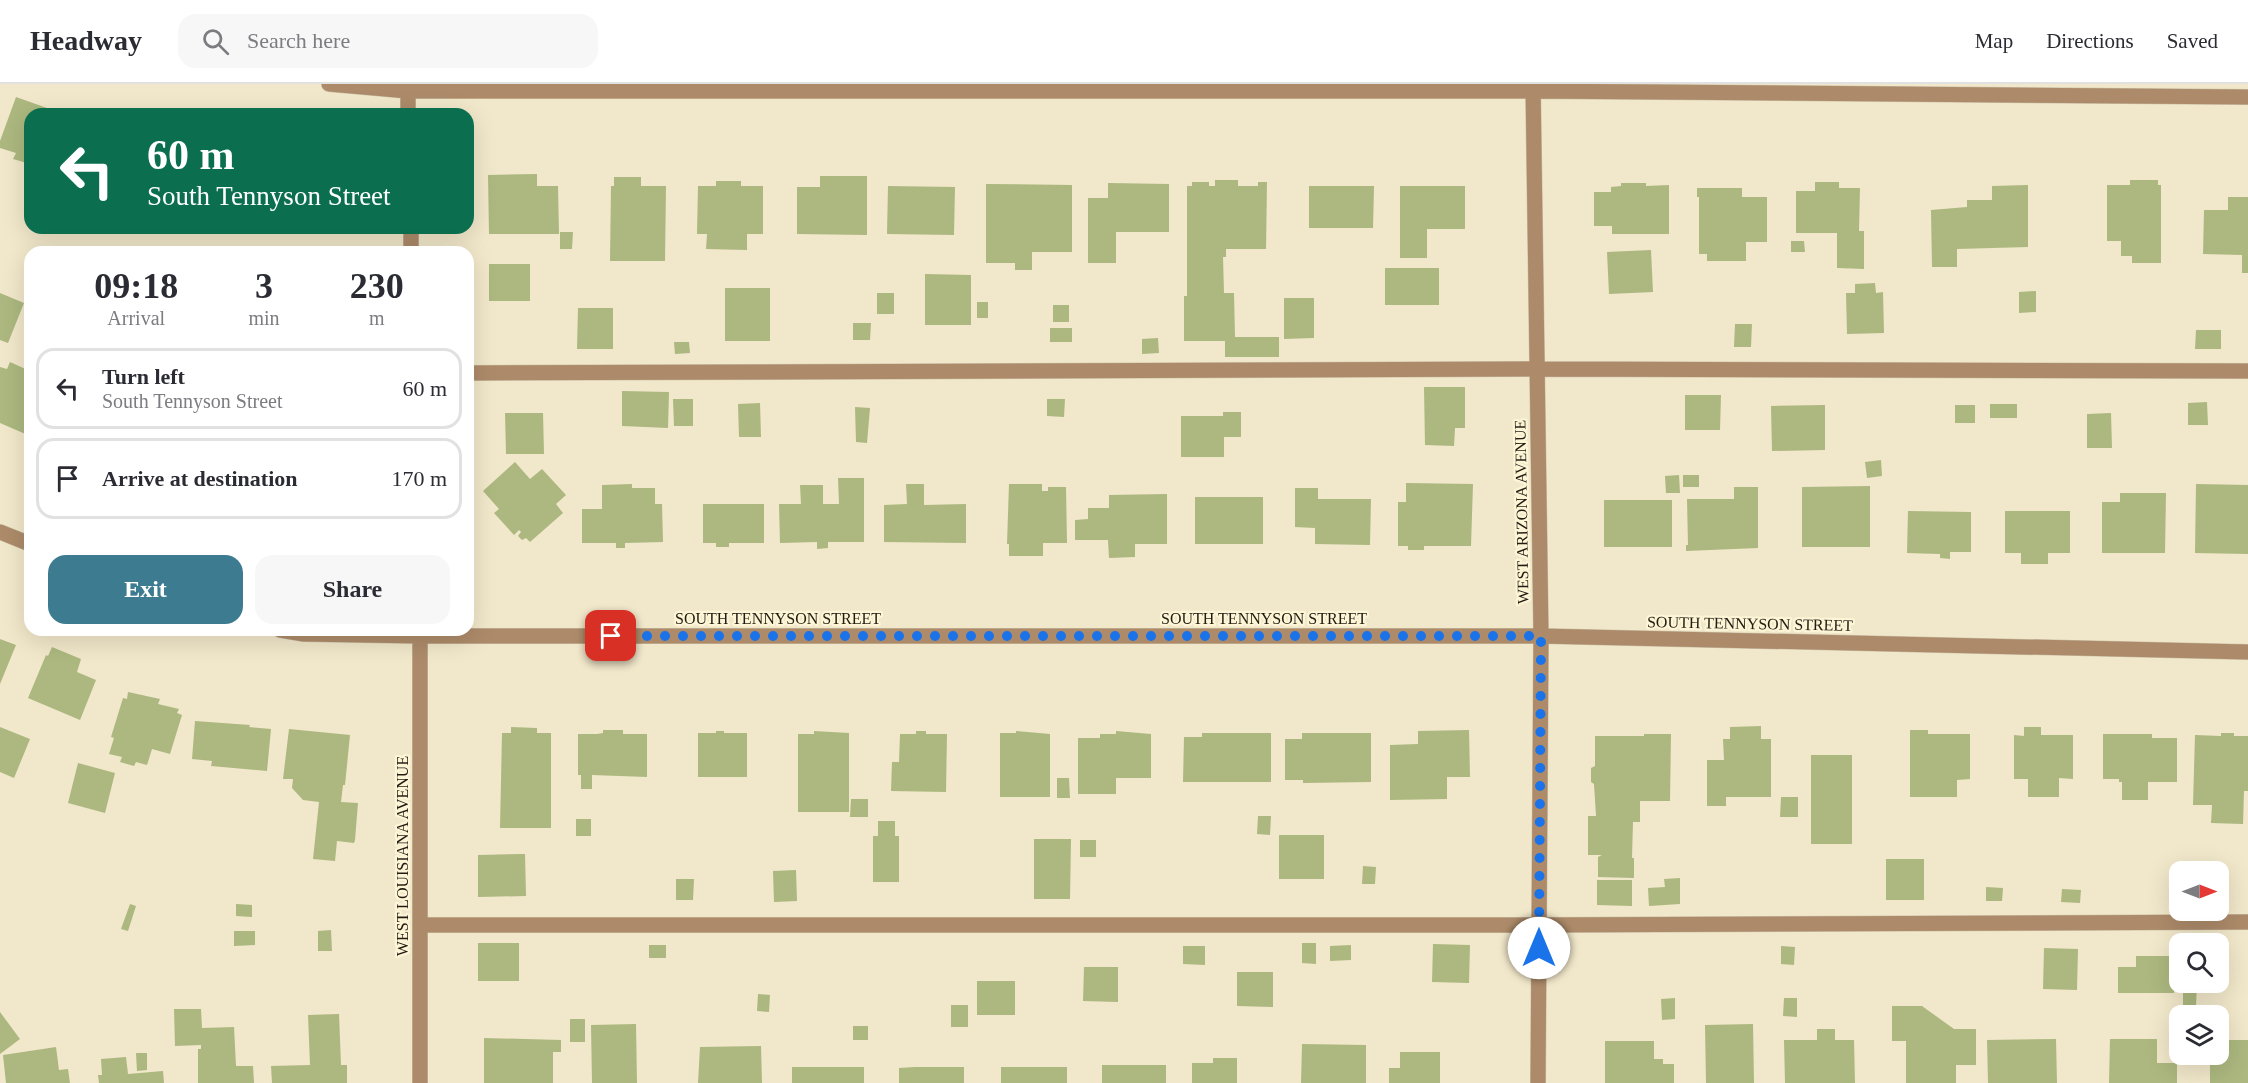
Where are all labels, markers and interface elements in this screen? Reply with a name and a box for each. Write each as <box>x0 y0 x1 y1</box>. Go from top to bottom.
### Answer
search box <box>178 14 598 68</box>
text: Headway <box>30 25 142 56</box>
icon: search <box>199 25 232 58</box>
text: Search here <box>247 28 350 53</box>
text: Map <box>1975 29 2013 53</box>
text: Directions <box>2046 29 2134 53</box>
text: Saved <box>2167 29 2218 53</box>
icon: left <box>48 132 126 210</box>
text: 60 m <box>147 132 235 178</box>
text: South Tennyson Street <box>147 181 391 211</box>
text: 09:18 <box>94 266 178 306</box>
text: 3 <box>255 266 273 306</box>
text: 230 <box>350 266 404 306</box>
text: Arrival <box>107 307 165 329</box>
text: min <box>248 307 280 329</box>
text: m <box>369 307 385 329</box>
text: Turn left <box>102 364 185 389</box>
icon: left <box>51 372 84 405</box>
text: 60 m <box>402 376 447 401</box>
text: South Tennyson Street <box>102 390 282 412</box>
street label: WEST ARIZONA AVENUE <box>1511 420 1532 604</box>
icon: arrive <box>51 462 84 495</box>
text: Arrive at destination <box>102 466 298 491</box>
text: 170 m <box>391 466 447 491</box>
button: Exit <box>48 555 243 624</box>
button: Share <box>255 555 450 624</box>
pin <box>585 610 636 661</box>
street label: SOUTH TENNYSON STREET <box>675 610 881 627</box>
street label: SOUTH TENNYSON STREET <box>1161 610 1367 627</box>
street label: SOUTH TENNYSON STREET <box>1647 613 1853 634</box>
icon: arrive <box>594 619 627 652</box>
street label: WEST LOUISIANA AVENUE <box>394 756 411 956</box>
north arrow <box>2169 861 2229 921</box>
map controls <box>2169 861 2229 1065</box>
position arrow <box>1507 916 1571 980</box>
button: search <box>2169 933 2229 993</box>
button: layers <box>2169 1005 2229 1065</box>

